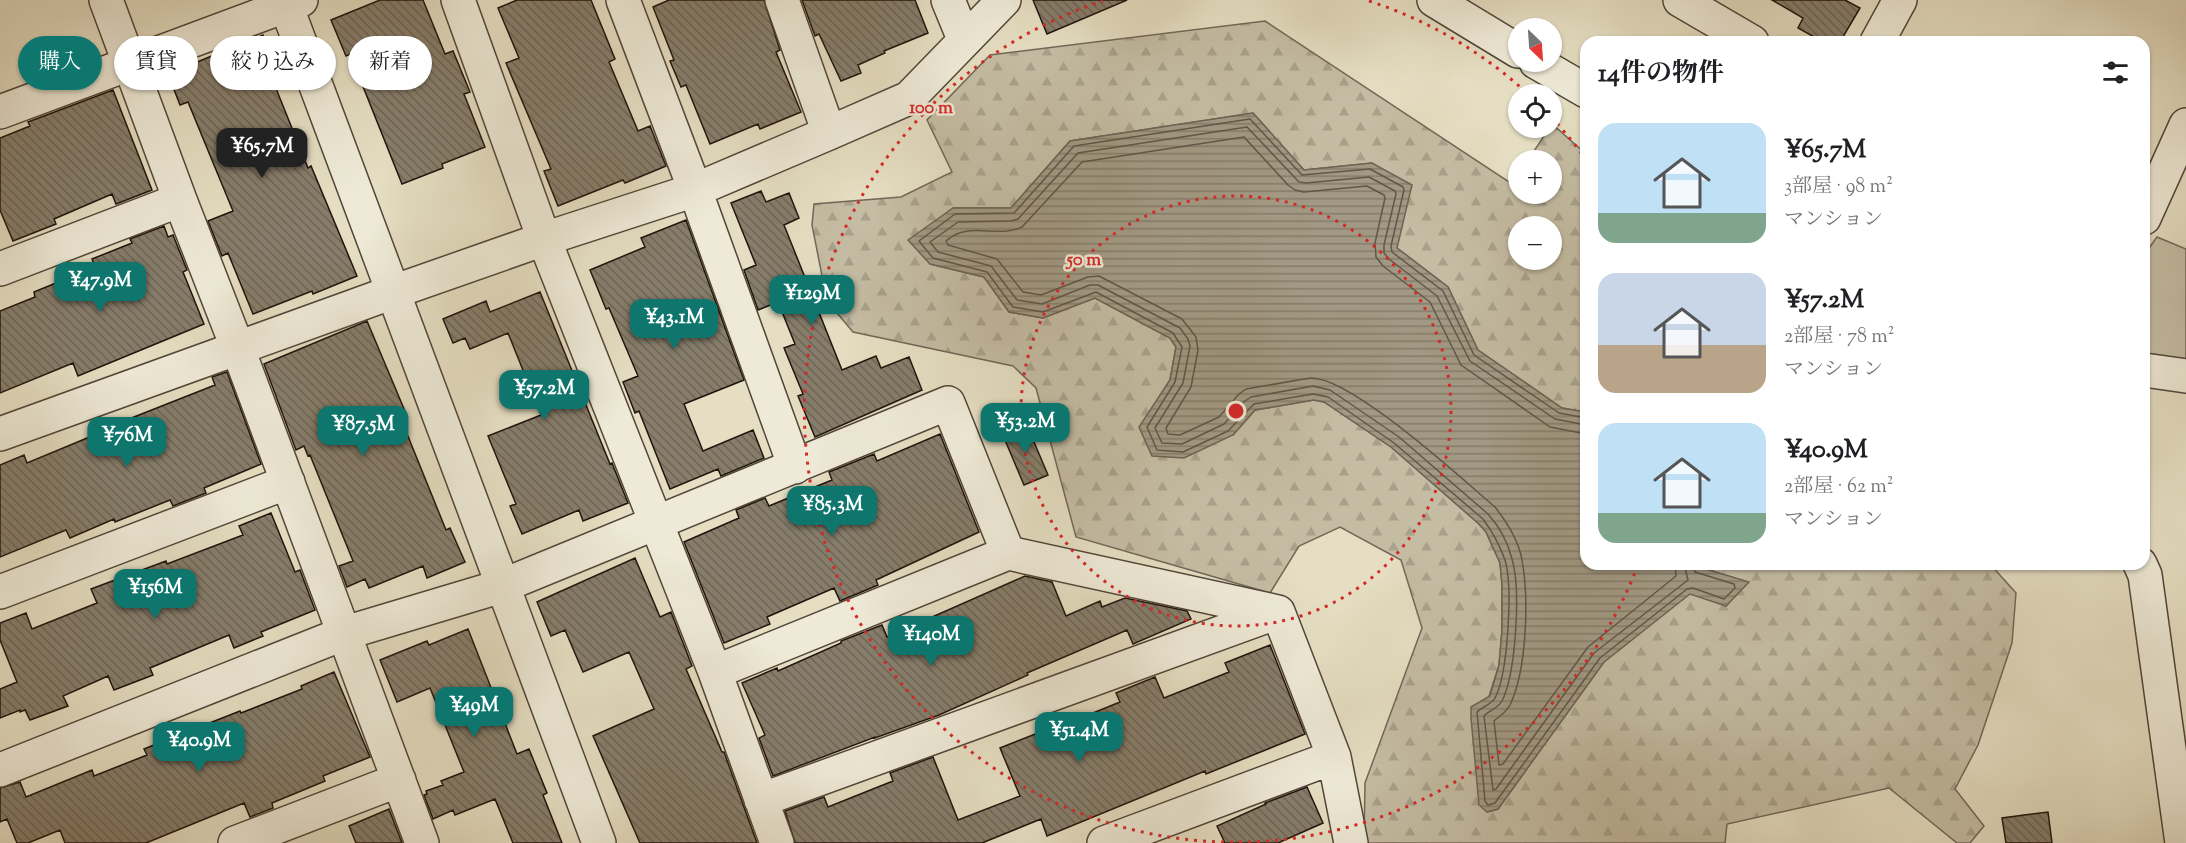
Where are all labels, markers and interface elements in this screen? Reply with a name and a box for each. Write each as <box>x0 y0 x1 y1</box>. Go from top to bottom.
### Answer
north arrow <box>1508 18 1562 72</box>
map controls <box>1508 18 1562 270</box>
chip: 購入 <box>18 36 102 90</box>
chip: 賃貸 <box>114 36 198 90</box>
chip: 絞り込み <box>210 36 336 90</box>
chip: 新着 <box>348 36 432 90</box>
text: 14件の物件 <box>1598 56 1724 93</box>
icon: filters <box>2099 56 2132 89</box>
button: locate <box>1508 84 1562 138</box>
text: 100 m <box>909 96 953 122</box>
pin: ¥65.7M <box>213 128 311 179</box>
text: ¥65.7M <box>1784 132 1866 169</box>
text: ¥65.7M <box>230 133 294 162</box>
icon: home <box>1646 147 1718 219</box>
button: + <box>1508 150 1562 204</box>
text: 3部屋 · 98 m² <box>1784 173 1893 202</box>
text: マンション <box>1784 206 1883 235</box>
button: − <box>1508 216 1562 270</box>
text: 50 m <box>1065 248 1101 274</box>
pin: ¥47.9M <box>51 262 149 313</box>
text: ¥47.9M <box>68 267 132 296</box>
pin: ¥129M <box>770 275 854 326</box>
text: ¥129M <box>783 280 841 309</box>
text: ¥57.2M <box>1784 282 1864 319</box>
icon: home <box>1646 297 1718 369</box>
pin: ¥43.1M <box>625 299 723 350</box>
text: ¥43.1M <box>644 304 704 333</box>
text: 2部屋 · 78 m² <box>1784 323 1894 352</box>
text: マンション <box>1784 356 1883 385</box>
pin: ¥57.2M <box>495 370 593 421</box>
text: ¥57.2M <box>513 375 575 404</box>
centre of rings <box>1226 401 1246 421</box>
pin: ¥53.2M <box>976 403 1074 454</box>
pin: ¥87.5M <box>314 406 412 457</box>
text: ¥53.2M <box>995 408 1055 437</box>
text: ¥87.5M <box>331 411 395 440</box>
pin: ¥76M <box>91 417 163 468</box>
text: ¥76M <box>101 422 153 451</box>
text: ¥40.9M <box>1784 432 1868 469</box>
icon: home <box>1646 447 1718 519</box>
text: 2部屋 · 62 m² <box>1784 473 1894 502</box>
pin: ¥85.3M <box>783 486 881 537</box>
text: ¥85.3M <box>801 491 863 520</box>
text: マンション <box>1784 506 1883 535</box>
pin: ¥156M <box>113 569 197 620</box>
text: ¥156M <box>128 574 182 603</box>
pin: ¥140M <box>889 616 973 667</box>
text: ¥140M <box>902 621 960 650</box>
pin: ¥49M <box>438 687 510 738</box>
text: ¥49M <box>449 692 499 721</box>
pin: ¥51.4M <box>1030 712 1128 763</box>
text: ¥51.4M <box>1049 717 1109 746</box>
pin: ¥40.9M <box>150 722 248 773</box>
text: ¥40.9M <box>167 727 231 756</box>

